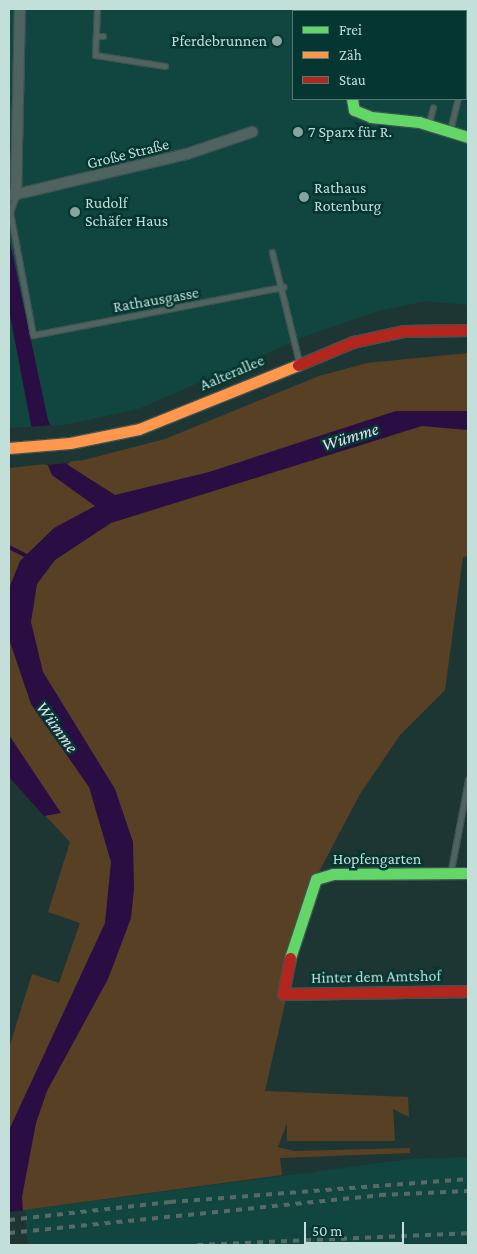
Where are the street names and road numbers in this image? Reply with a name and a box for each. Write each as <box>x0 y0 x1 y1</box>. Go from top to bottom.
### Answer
street label: Große Straße <box>85 135 171 173</box>
street label: Rathausgasse <box>112 283 200 317</box>
street label: Aalterallee <box>197 351 267 395</box>
street label: Hopfengarten <box>333 849 421 869</box>
street label: Hinter dem Amtshof <box>311 966 441 988</box>

